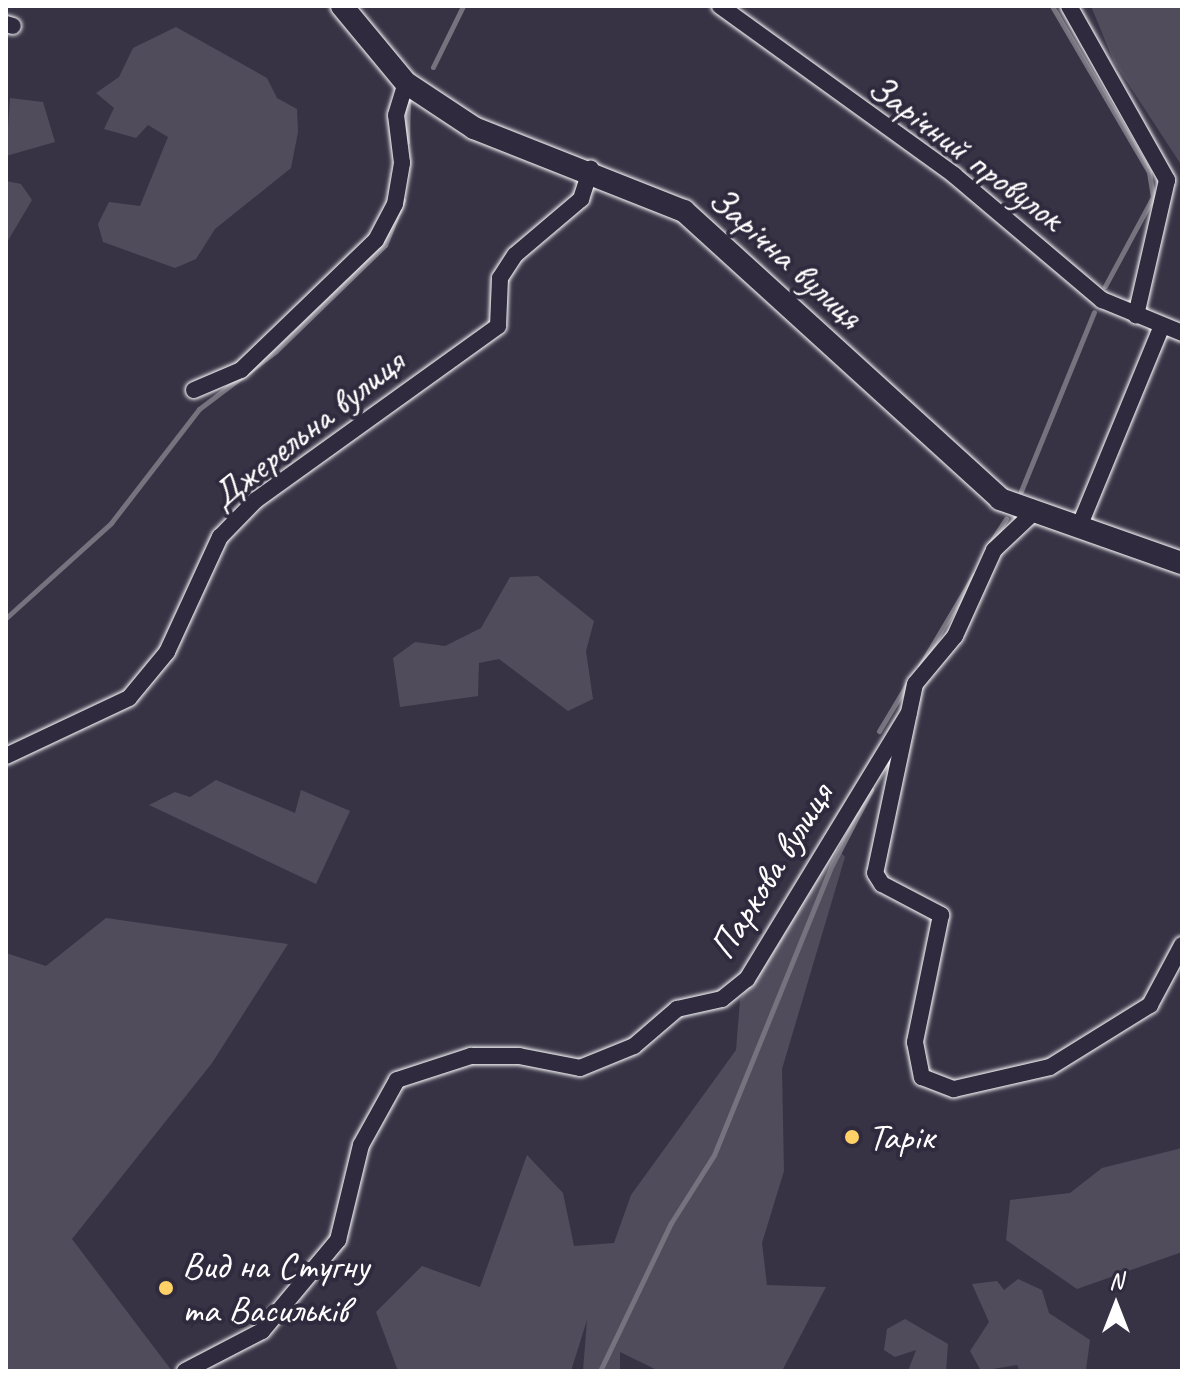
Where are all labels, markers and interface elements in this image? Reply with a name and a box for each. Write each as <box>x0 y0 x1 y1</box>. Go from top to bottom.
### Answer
street label: Зарічний провулок <box>859 64 1073 240</box>
street label: Зарічна вулиця <box>699 176 873 338</box>
street label: Джерельна вулиця <box>202 340 412 518</box>
street label: Паркова вулиця <box>699 775 843 967</box>
place label: Тарік <box>868 1114 934 1160</box>
marker: Тарік <box>843 1128 861 1146</box>
place label: Вид на Стугну та Васильків <box>182 1243 369 1332</box>
north arrow <box>1076 1265 1156 1345</box>
text: N <box>1109 1267 1123 1295</box>
marker: Вид на Стугну та Васильків <box>157 1279 175 1297</box>

